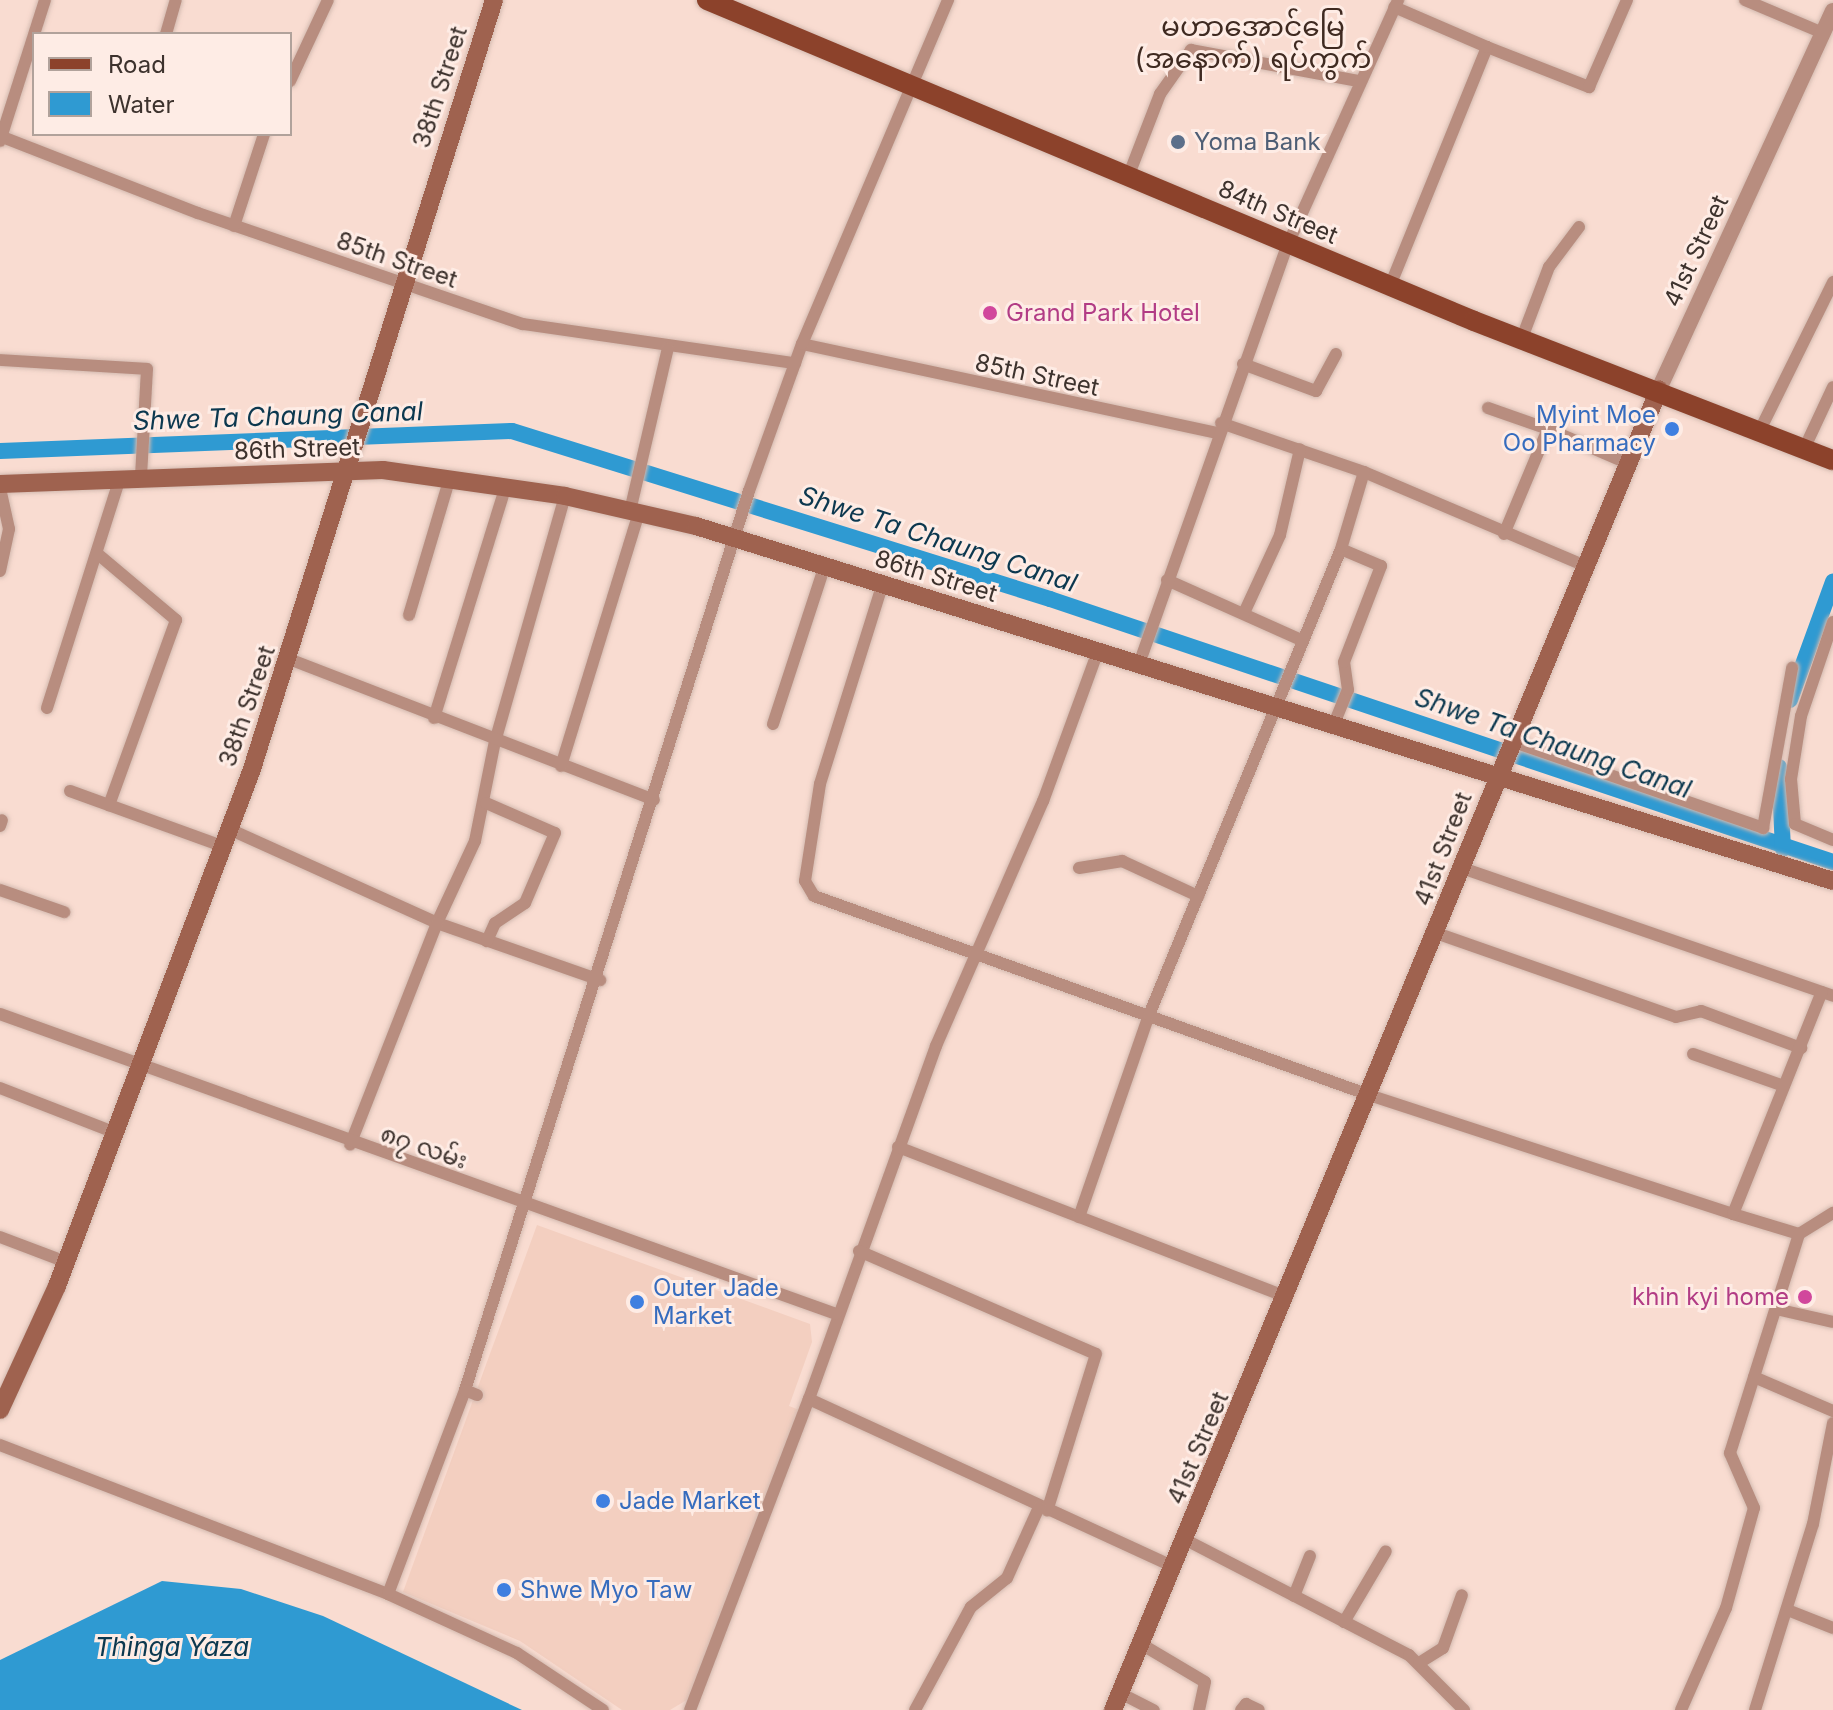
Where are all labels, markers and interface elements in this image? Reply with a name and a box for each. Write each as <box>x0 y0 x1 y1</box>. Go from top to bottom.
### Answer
district label: မဟာအောင်မြေ (အနောက်) ရပ်ကွက် <box>1135 9 1371 75</box>
street label: 38th Street <box>407 23 473 151</box>
legend <box>32 32 292 136</box>
text: Road <box>108 50 166 79</box>
text: Water <box>108 90 175 119</box>
place label: Yoma Bank <box>1194 128 1321 156</box>
marker: Yoma Bank <box>1169 133 1187 151</box>
street label: 84th Street <box>1214 174 1342 250</box>
street label: 41st Street <box>1658 191 1734 311</box>
street label: 85th Street <box>333 226 461 294</box>
place label: Grand Park Hotel <box>1006 299 1200 327</box>
marker: Grand Park Hotel <box>981 304 999 322</box>
street label: 85th Street <box>972 348 1102 402</box>
water label: Shwe Ta Chaung Canal <box>133 395 423 437</box>
place label: Myint Moe Oo Pharmacy <box>1503 401 1656 457</box>
marker: Myint Moe Oo Pharmacy <box>1663 420 1681 438</box>
street label: 86th Street <box>233 432 361 466</box>
water label: Shwe Ta Chaung Canal <box>795 479 1081 599</box>
street label: 86th Street <box>871 544 1001 608</box>
street label: 38th Street <box>213 642 281 770</box>
water label: Shwe Ta Chaung Canal <box>1411 681 1695 805</box>
street label: 41st Street <box>1408 788 1478 910</box>
street label: ၈၇ လမ်း <box>377 1119 471 1175</box>
place label: Outer Jade Market <box>653 1274 779 1330</box>
place label: khin kyi home <box>1632 1283 1789 1311</box>
marker: khin kyi home <box>1796 1288 1814 1306</box>
marker: Outer Jade Market <box>628 1293 646 1311</box>
street label: 41st Street <box>1161 1387 1235 1509</box>
place label: Jade Market <box>619 1487 761 1515</box>
marker: Jade Market <box>594 1492 612 1510</box>
place label: Shwe Myo Taw <box>520 1576 692 1604</box>
marker: Shwe Myo Taw <box>495 1581 513 1599</box>
water label: Thinga Yaza <box>95 1631 249 1663</box>

